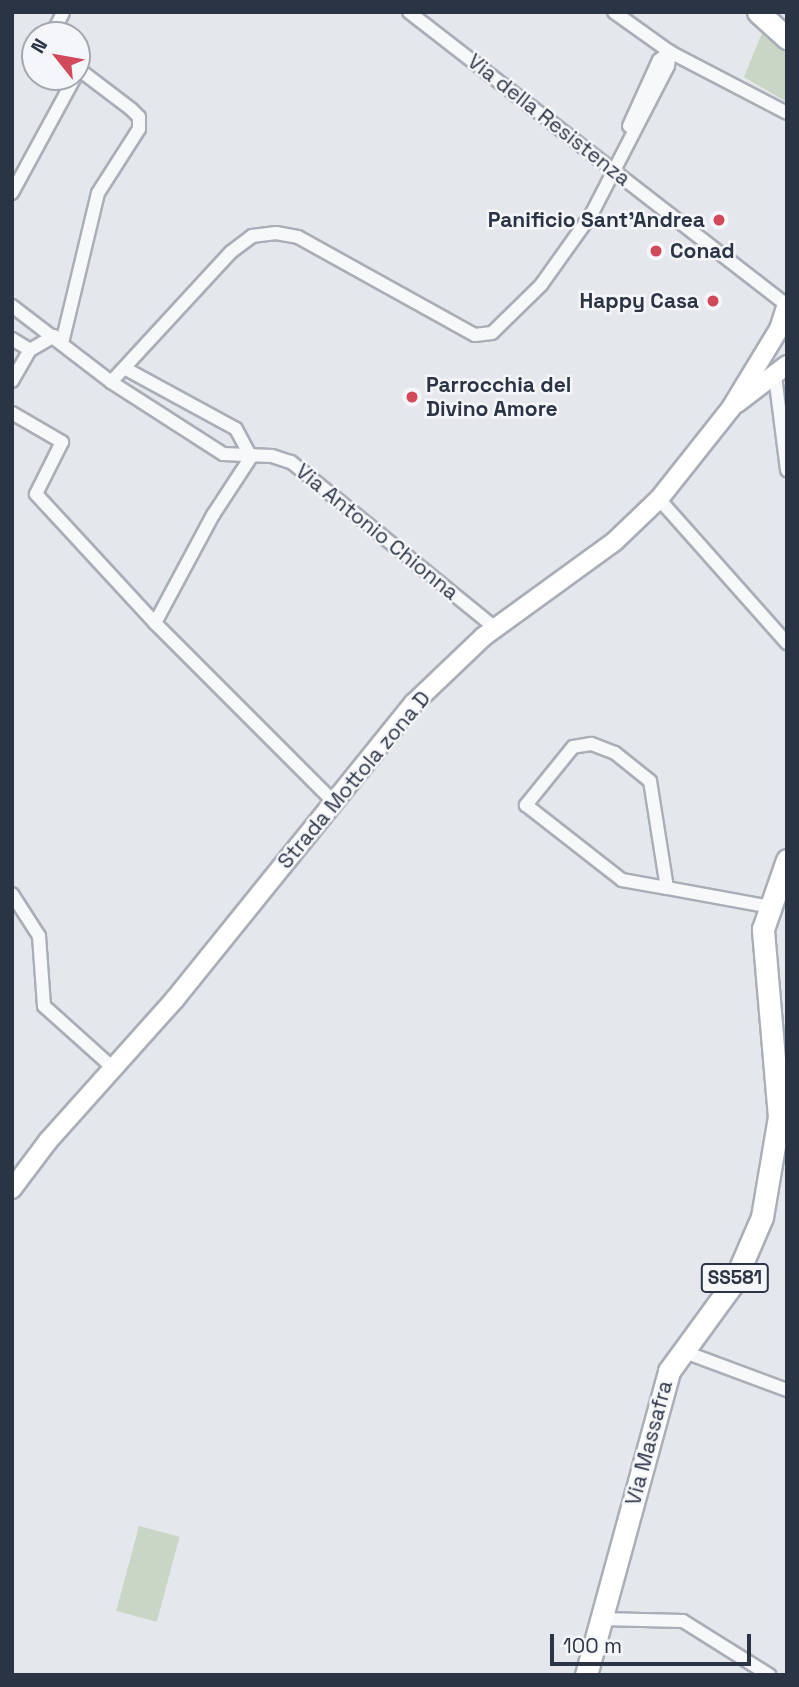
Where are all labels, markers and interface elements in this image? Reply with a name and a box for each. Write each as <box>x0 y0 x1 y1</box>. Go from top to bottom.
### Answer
north arrow <box>21 21 91 91</box>
text: N <box>25 34 53 58</box>
street label: Via della Resistenza <box>463 49 635 191</box>
place label: Panificio Sant'Andrea <box>488 207 705 233</box>
marker: Panificio Sant'Andrea <box>711 212 727 228</box>
place label: Conad <box>670 238 735 264</box>
marker: Conad <box>648 243 664 259</box>
place label: Happy Casa <box>579 288 699 314</box>
marker: Happy Casa <box>705 293 721 309</box>
place label: Parrocchia del Divino Amore <box>426 372 571 422</box>
marker: Parrocchia del Divino Amore <box>404 389 420 405</box>
street label: Via Antonio Chionna <box>290 459 464 605</box>
street label: Strada Mottola zona D <box>272 686 436 874</box>
road number: SS581 <box>700 1262 770 1294</box>
street label: Via Massafra <box>620 1378 678 1508</box>
scale bar <box>554 1620 755 1664</box>
text: 100 m <box>563 1632 622 1659</box>

